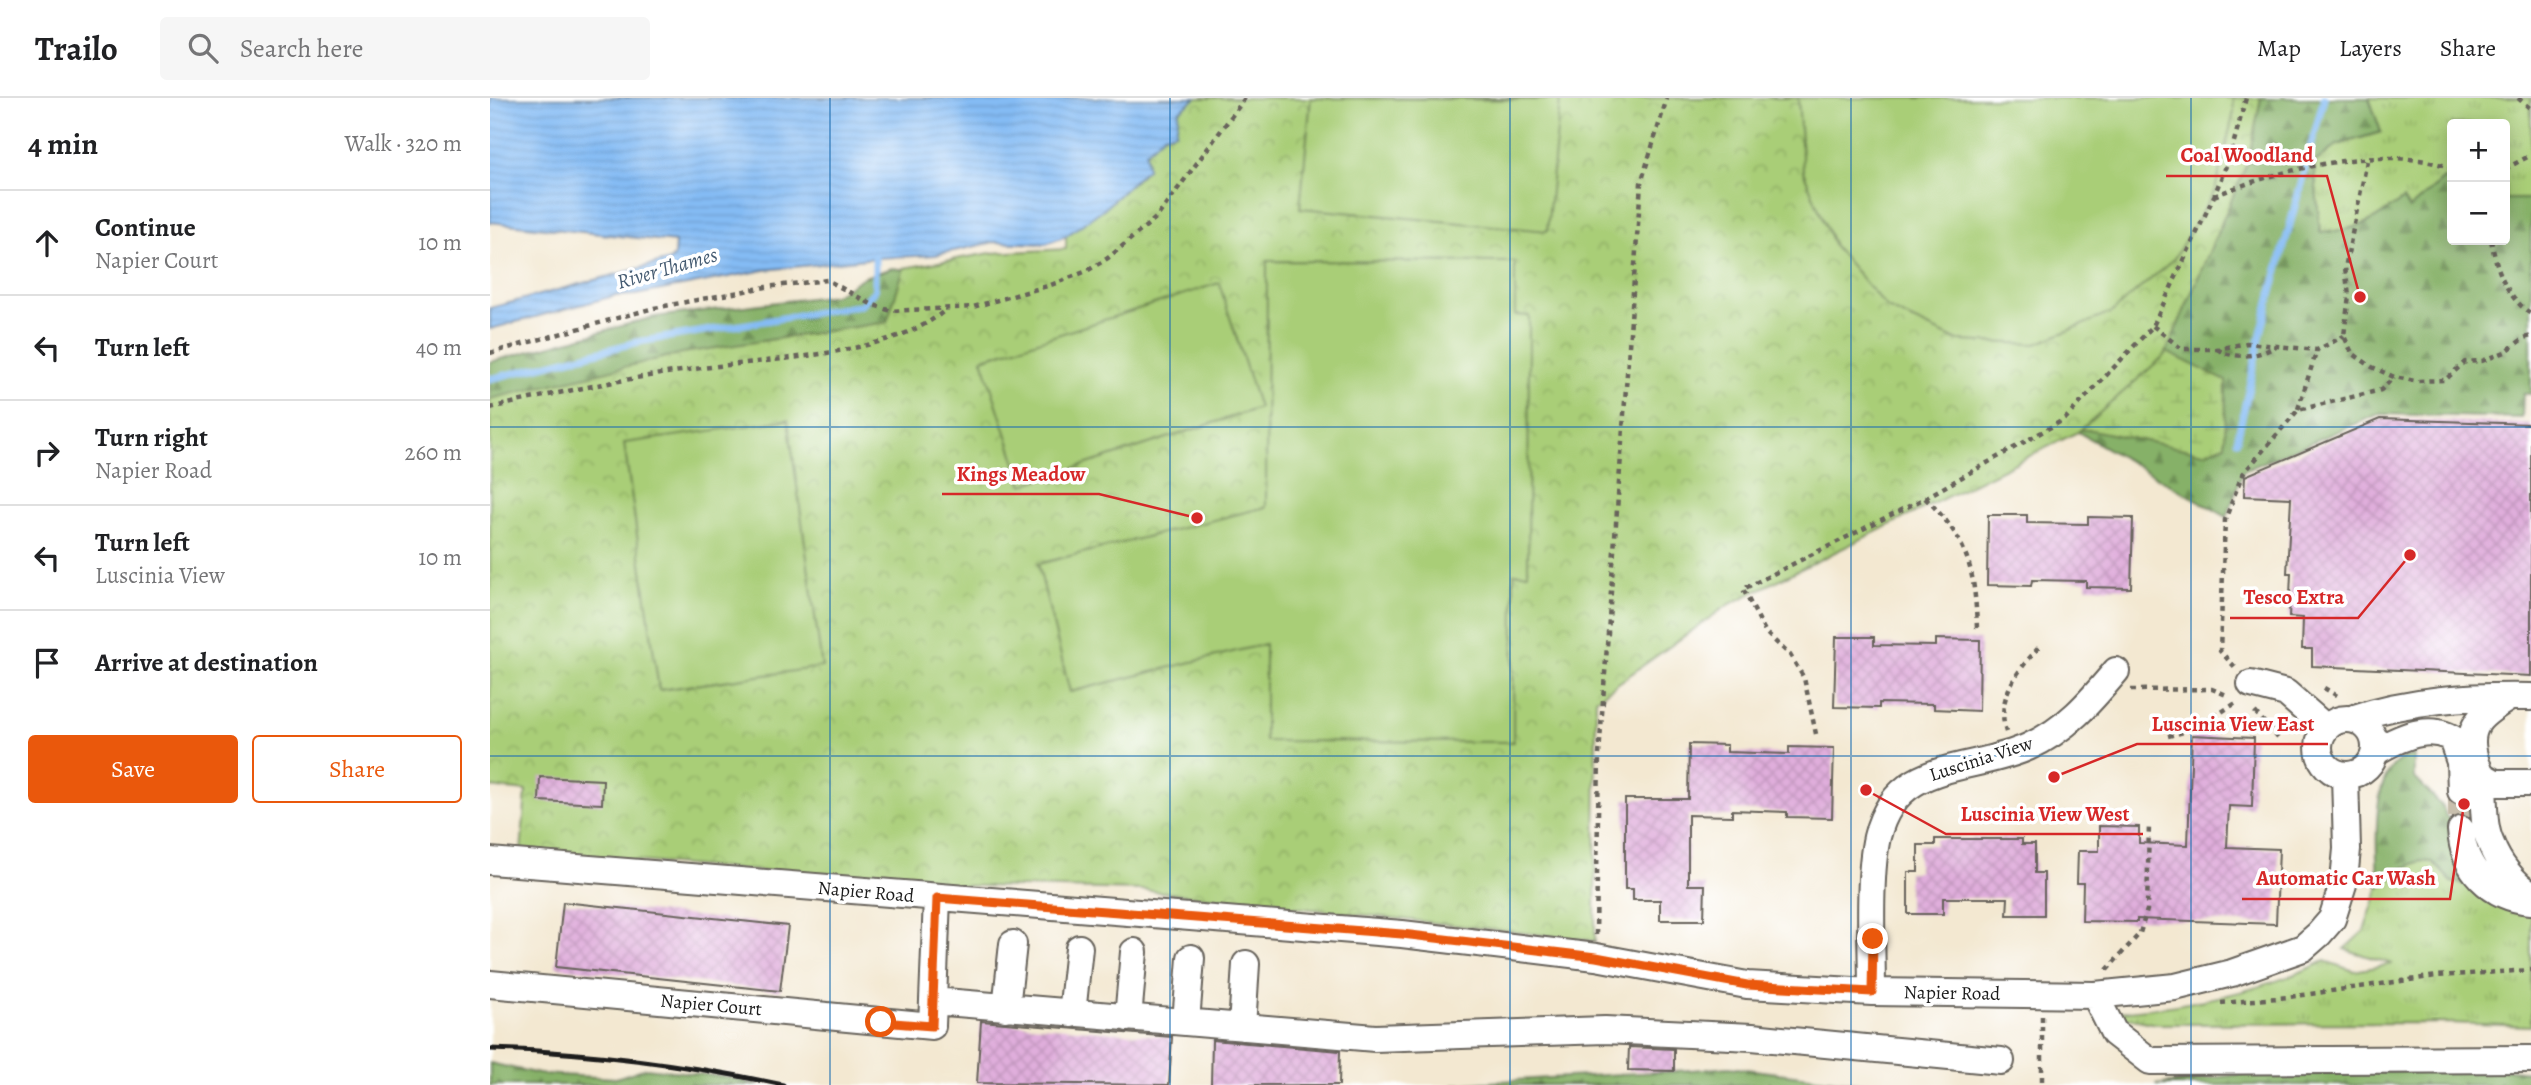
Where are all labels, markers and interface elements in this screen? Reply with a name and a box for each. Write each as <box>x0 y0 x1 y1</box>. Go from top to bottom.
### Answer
search box <box>160 17 650 80</box>
text: Trailo <box>35 26 118 71</box>
icon: search <box>184 29 222 67</box>
text: Search here <box>240 31 364 66</box>
text: Map <box>2257 32 2301 64</box>
text: Layers <box>2339 32 2402 64</box>
text: Share <box>2440 32 2496 64</box>
map controls <box>2447 119 2510 245</box>
button: + <box>2447 119 2510 182</box>
text: 4 min <box>28 124 98 164</box>
text: Walk · 320 m <box>345 128 462 159</box>
callout: Coal Woodland <box>2166 134 2327 176</box>
text: Coal Woodland <box>2180 141 2314 169</box>
button: − <box>2447 182 2510 245</box>
text: Continue <box>95 210 196 245</box>
icon: ahead <box>28 224 66 262</box>
text: 10 m <box>418 227 462 258</box>
water label: River Thames <box>614 240 720 296</box>
text: Napier Court <box>95 245 218 276</box>
icon: left <box>28 329 66 367</box>
text: Turn left <box>95 330 190 365</box>
text: 40 m <box>416 332 462 363</box>
text: Turn right <box>95 420 208 455</box>
icon: right <box>28 434 66 472</box>
text: 260 m <box>404 437 462 468</box>
callout: Kings Meadow <box>942 452 1099 494</box>
text: Napier Road <box>95 455 212 486</box>
text: Kings Meadow <box>956 460 1086 488</box>
text: Turn left <box>95 525 190 560</box>
icon: left <box>28 539 66 577</box>
text: 10 m <box>418 542 462 573</box>
text: Luscinia View <box>95 560 225 591</box>
callout: Tesco Extra <box>2230 576 2358 618</box>
text: Tesco Extra <box>2244 583 2345 611</box>
icon: arrive <box>28 644 66 682</box>
text: Arrive at destination <box>95 645 318 680</box>
callout: Luscinia View East <box>2137 702 2328 744</box>
text: Luscinia View East <box>2152 710 2315 738</box>
street label: Luscinia View <box>1926 730 2037 788</box>
button: Save <box>28 735 238 803</box>
button: Share <box>252 735 462 803</box>
callout: Luscinia View West <box>1946 792 2143 834</box>
text: Luscinia View West <box>1960 800 2130 828</box>
callout: Automatic Car Wash <box>2242 857 2450 899</box>
text: Automatic Car Wash <box>2255 864 2436 892</box>
street label: Napier Road <box>817 875 916 909</box>
route end <box>1857 923 1888 954</box>
street label: Napier Road <box>1903 979 2001 1007</box>
street label: Napier Court <box>659 988 763 1022</box>
route start <box>865 1006 896 1037</box>

